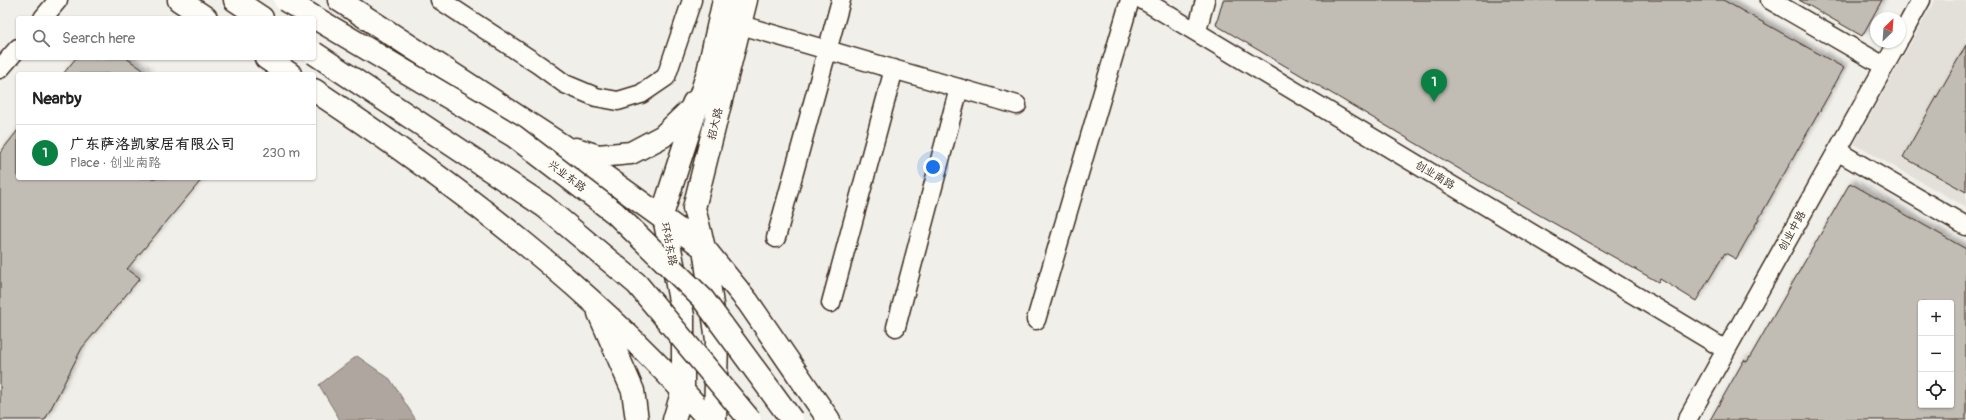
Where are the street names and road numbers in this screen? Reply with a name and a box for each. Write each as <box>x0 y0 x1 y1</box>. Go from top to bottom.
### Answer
street label: 招大路 <box>705 106 725 142</box>
street label: 兴业东路 <box>546 158 588 194</box>
street label: 创业南路 <box>1413 158 1457 192</box>
street label: 创业中路 <box>1776 209 1808 253</box>
street label: 环站东路 <box>658 221 680 267</box>

